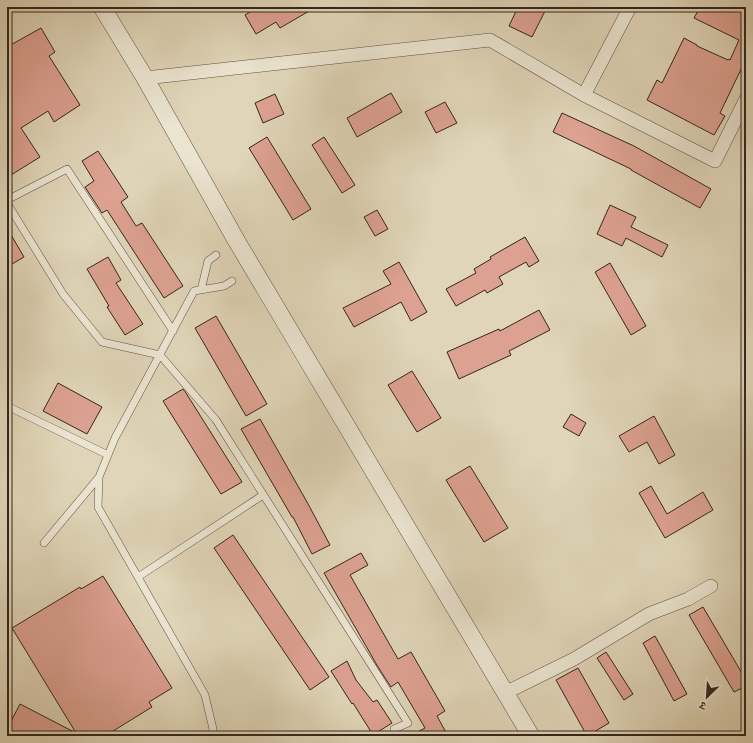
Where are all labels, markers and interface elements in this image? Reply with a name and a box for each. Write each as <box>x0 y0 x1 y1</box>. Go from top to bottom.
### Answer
north arrow <box>687 677 727 717</box>
text: उ <box>696 696 710 714</box>

